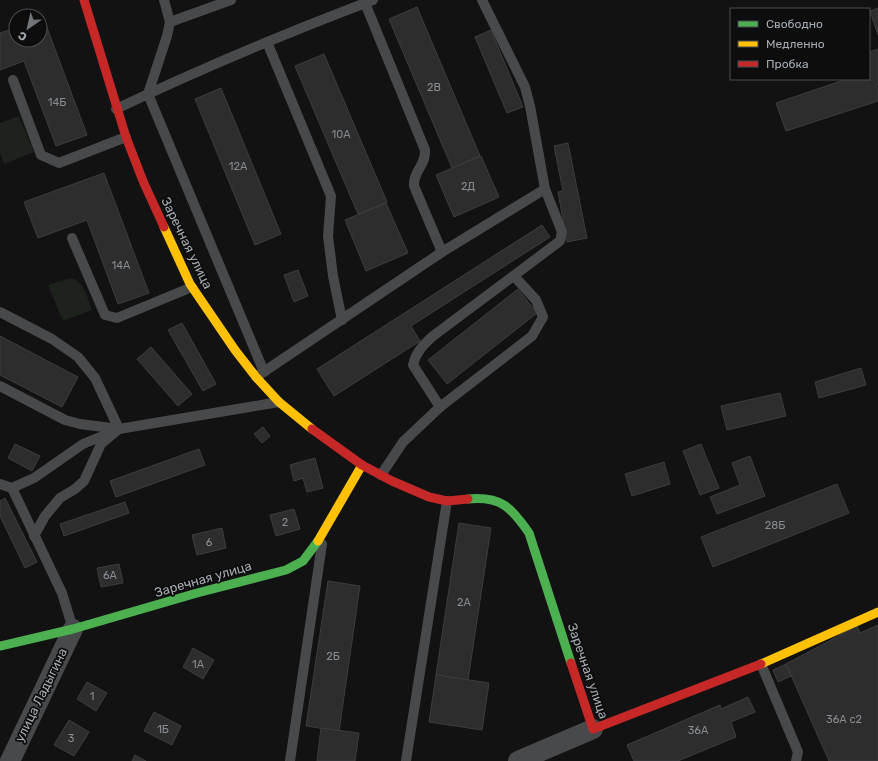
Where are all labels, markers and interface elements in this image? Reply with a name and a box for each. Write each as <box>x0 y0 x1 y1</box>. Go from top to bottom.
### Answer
north arrow <box>8 8 48 48</box>
legend <box>730 8 870 80</box>
text: Свободно <box>766 17 823 31</box>
text: С <box>16 28 30 43</box>
text: Медленно <box>766 37 825 51</box>
text: Пробка <box>766 57 809 71</box>
house number: 2В <box>427 81 441 94</box>
house number: 14Б <box>48 96 66 109</box>
house number: 10А <box>331 128 351 141</box>
house number: 12А <box>229 160 248 173</box>
house number: 2Д <box>461 180 475 193</box>
street label: Заречная улица <box>158 195 216 291</box>
house number: 14А <box>112 259 131 272</box>
house number: 2 <box>282 516 288 529</box>
house number: 28Б <box>765 519 785 532</box>
house number: 6 <box>206 536 213 549</box>
street label: Заречная улица <box>153 558 253 600</box>
house number: 6А <box>103 569 118 582</box>
house number: 2А <box>457 596 472 609</box>
street label: Заречная улица <box>565 621 611 721</box>
street label: улица Ладыгина <box>12 646 70 744</box>
house number: 2Б <box>326 650 340 663</box>
house number: 1А <box>192 658 205 671</box>
house number: 1 <box>90 690 94 703</box>
house number: 36А с2 <box>826 713 862 726</box>
house number: 1Б <box>157 723 169 736</box>
house number: 36А <box>688 724 709 737</box>
house number: 3 <box>68 732 75 745</box>

